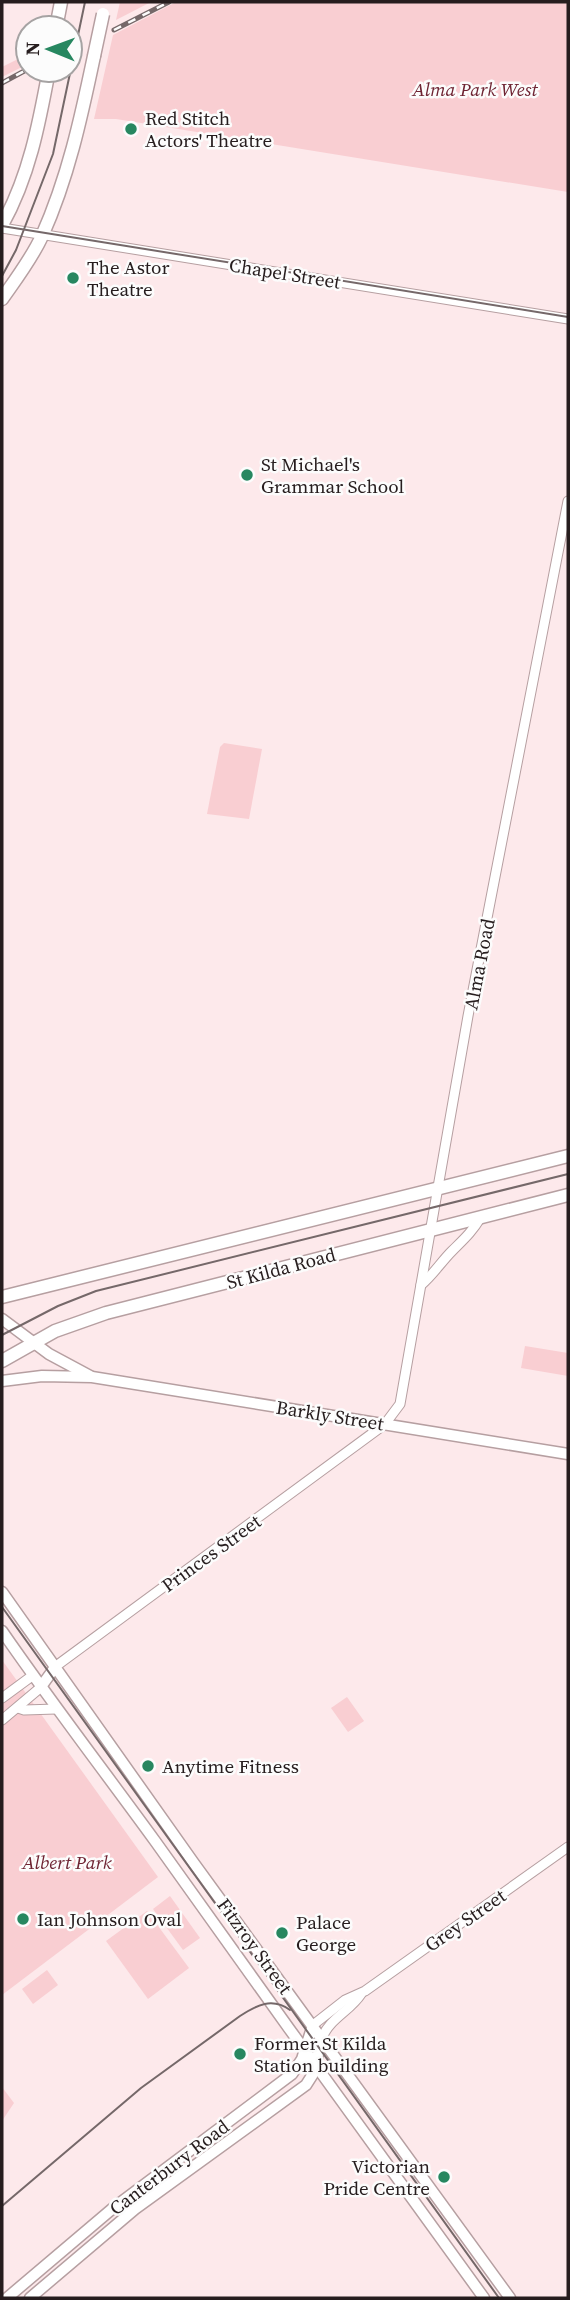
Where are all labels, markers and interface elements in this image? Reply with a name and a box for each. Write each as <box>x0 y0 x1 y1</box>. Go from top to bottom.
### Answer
north arrow <box>14 14 84 84</box>
text: N <box>19 41 45 56</box>
park label: Alma Park West <box>411 76 538 102</box>
place label: Red Stitch Actors' Theatre <box>145 105 272 153</box>
marker: Red Stitch Actors' Theatre <box>123 121 139 137</box>
street label: Chapel Street <box>227 251 343 295</box>
place label: The Astor Theatre <box>87 254 170 302</box>
marker: The Astor Theatre <box>65 270 81 286</box>
place label: St Michael's Grammar School <box>261 451 405 499</box>
marker: St Michael's Grammar School <box>239 467 255 483</box>
street label: Alma Road <box>457 916 501 1012</box>
street label: St Kilda Road <box>224 1241 339 1295</box>
street label: Barkly Street <box>274 1394 386 1436</box>
street label: Princes Street <box>156 1508 267 1598</box>
place label: Anytime Fitness <box>162 1753 299 1779</box>
marker: Anytime Fitness <box>140 1758 156 1774</box>
park label: Albert Park <box>21 1849 112 1875</box>
street label: Grey Street <box>419 1882 511 1957</box>
street label: Fitzroy Street <box>211 1893 299 2000</box>
place label: Ian Johnson Oval <box>37 1906 182 1932</box>
place label: Palace George <box>296 1909 356 1957</box>
marker: Ian Johnson Oval <box>15 1911 31 1927</box>
marker: Palace George <box>274 1925 290 1941</box>
place label: Former St Kilda Station building <box>254 2030 389 2078</box>
marker: Former St Kilda Station building <box>232 2046 248 2062</box>
street label: Canterbury Road <box>104 2113 234 2221</box>
place label: Victorian Pride Centre <box>324 2153 430 2201</box>
marker: Victorian Pride Centre <box>436 2169 452 2185</box>

